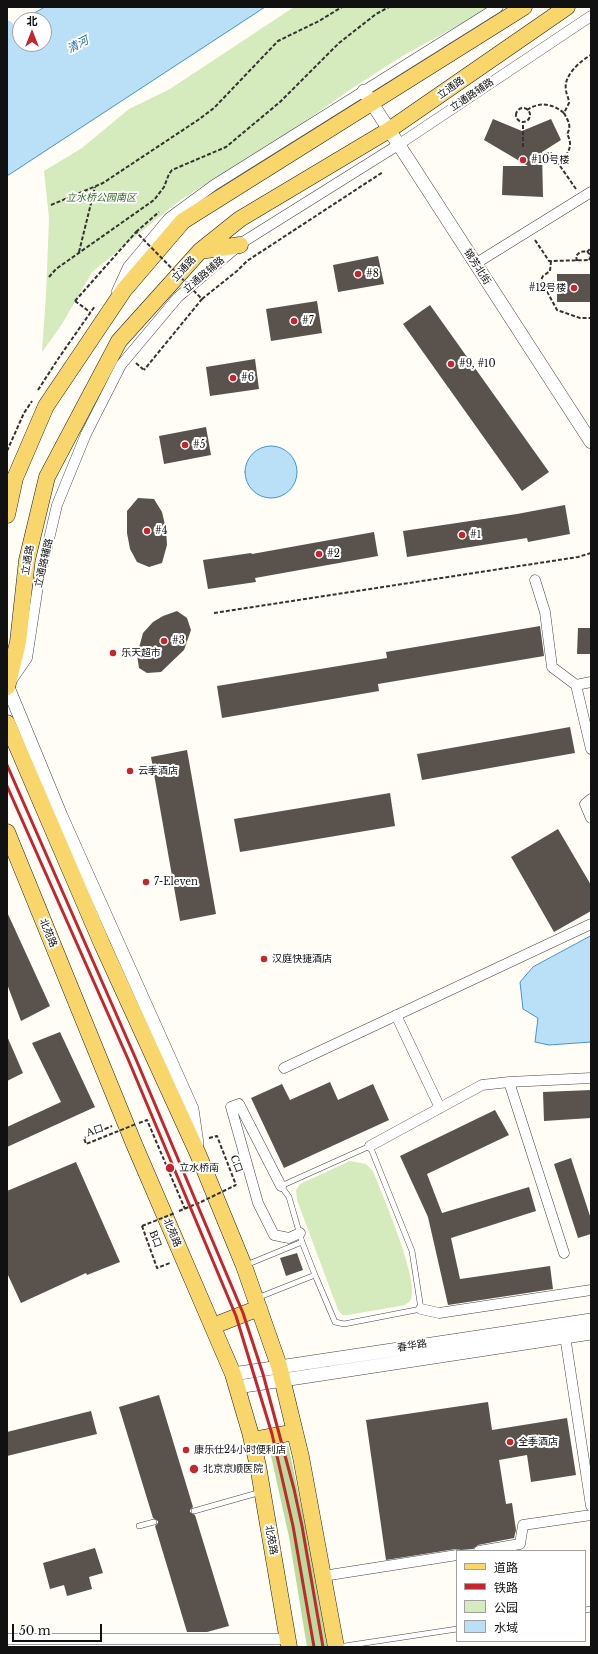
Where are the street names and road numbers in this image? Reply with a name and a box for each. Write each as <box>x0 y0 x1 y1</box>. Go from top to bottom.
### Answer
street label: 立通路 <box>435 74 467 102</box>
street label: 立通路辅路 <box>448 76 496 114</box>
street label: 锦芳北街 <box>461 247 493 287</box>
street label: 立通路 <box>170 254 198 284</box>
street label: 立通路辅路 <box>181 254 227 296</box>
street label: 立通路辅路 <box>33 537 55 589</box>
street label: 立通路 <box>19 544 37 576</box>
street label: 北苑路 <box>37 917 59 949</box>
street label: A口 <box>85 1123 105 1139</box>
street label: C口 <box>227 1153 245 1175</box>
street label: 北苑路 <box>161 1217 183 1249</box>
street label: B口 <box>146 1229 164 1249</box>
street label: 春华路 <box>396 1338 428 1354</box>
street label: 北苑路 <box>262 1524 280 1556</box>

